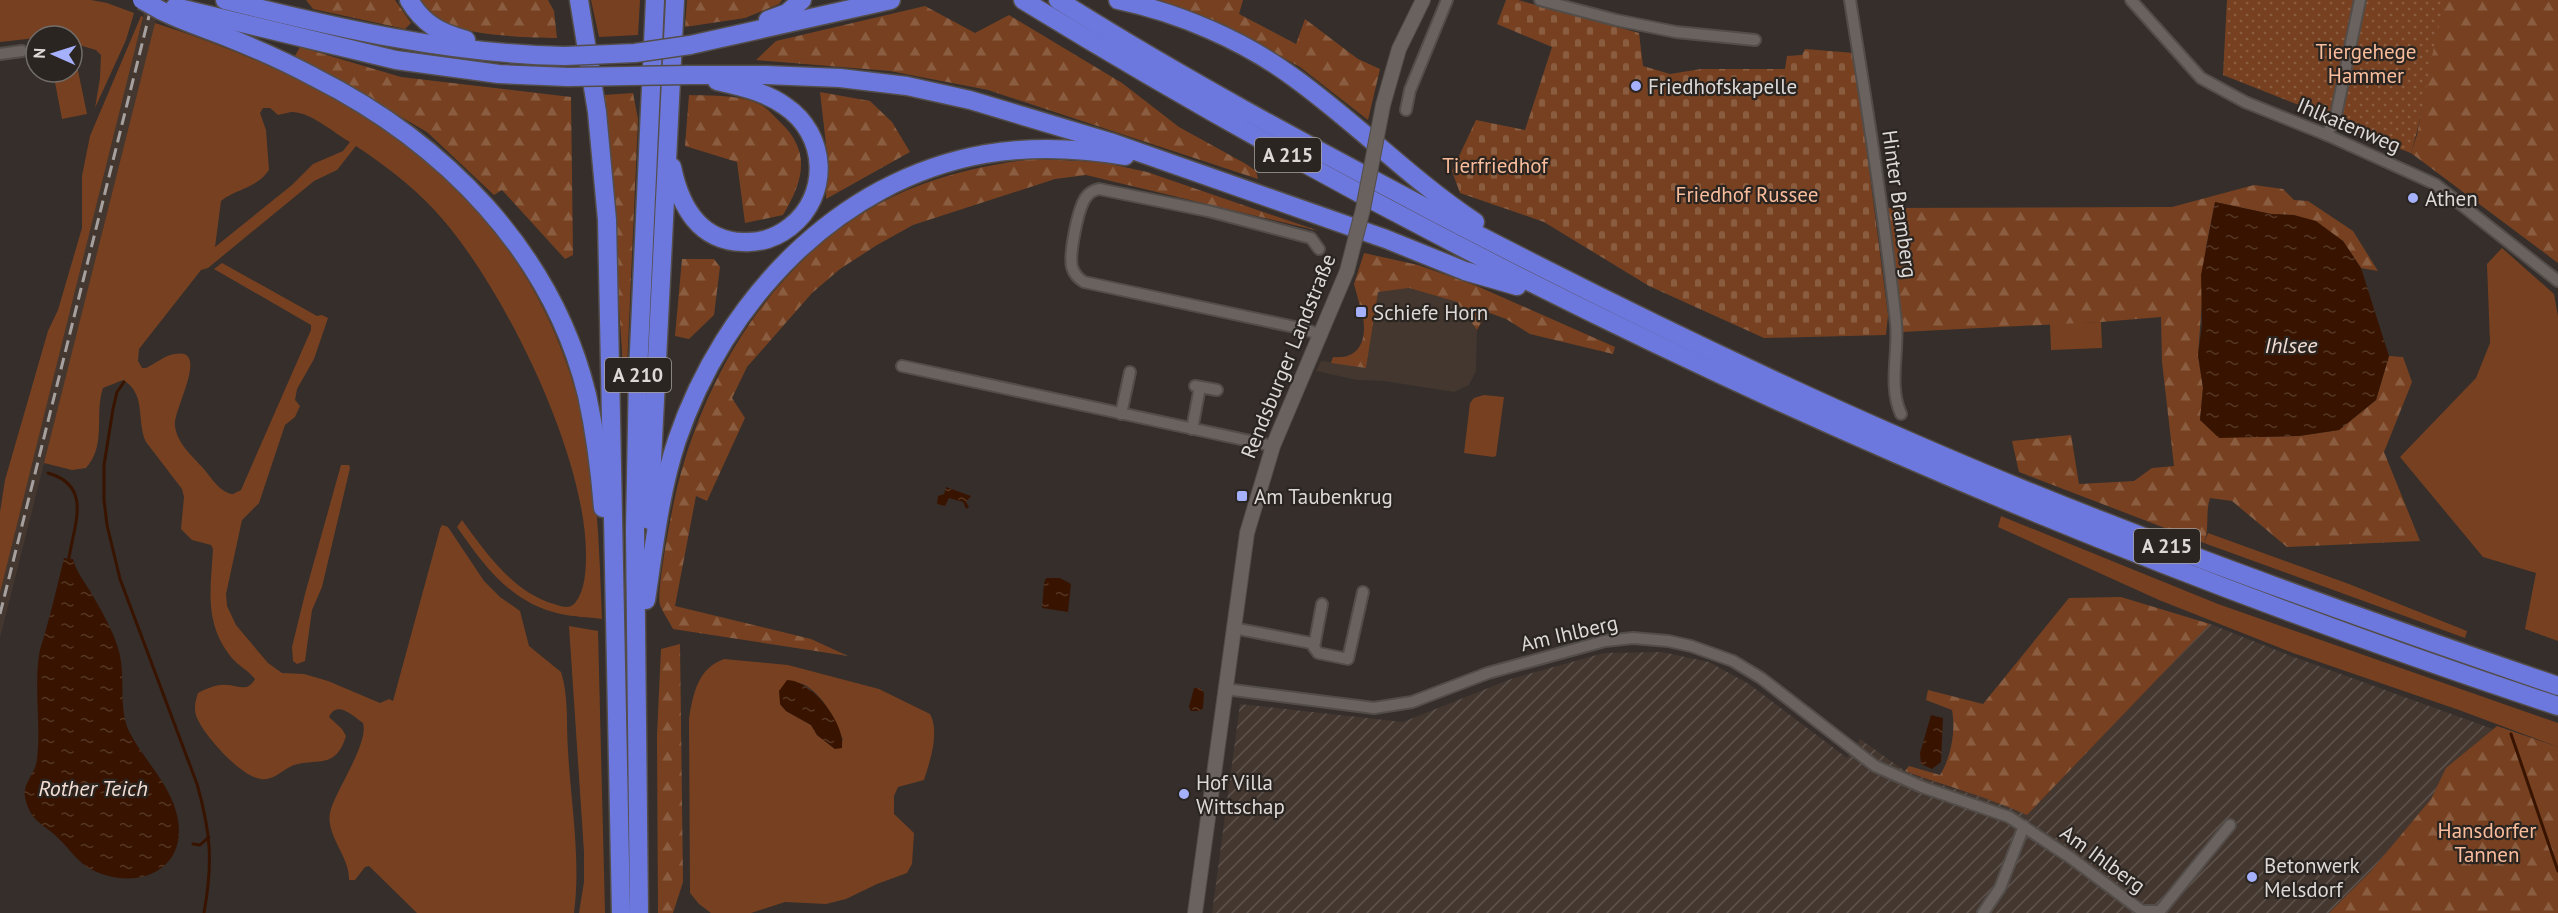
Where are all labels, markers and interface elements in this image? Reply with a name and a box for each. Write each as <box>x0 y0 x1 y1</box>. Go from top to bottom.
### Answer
north arrow <box>24 24 84 84</box>
park label: Tiergehege Hammer <box>2316 38 2416 89</box>
text: N <box>29 47 49 59</box>
place label: Friedhofskapelle <box>1648 73 1797 100</box>
marker: Friedhofskapelle <box>1629 79 1643 93</box>
street label: Ihlkatenweg <box>2293 91 2405 159</box>
street label: Hinter Bramberg <box>1876 128 1924 280</box>
road number: A 215 <box>1255 138 1321 172</box>
park label: Tierfriedhof <box>1442 152 1549 179</box>
park label: Friedhof Russee <box>1676 181 1818 208</box>
place label: Athen <box>2425 185 2478 212</box>
marker: Athen <box>2406 191 2420 205</box>
street label: Rendsburger Landstraße <box>1235 250 1341 462</box>
place label: Schiefe Horn <box>1373 299 1488 326</box>
marker: Schiefe Horn <box>1354 305 1368 319</box>
water label: Ihlsee <box>2265 331 2318 359</box>
road number: A 210 <box>605 358 671 392</box>
place label: Am Taubenkrug <box>1254 483 1393 510</box>
marker: Am Taubenkrug <box>1235 489 1249 503</box>
road number: A 215 <box>2134 529 2200 563</box>
street label: Am Ihlberg <box>1518 609 1620 657</box>
place label: Hof Villa Wittschap <box>1196 769 1285 820</box>
water label: Rother Teich <box>38 774 148 802</box>
marker: Hof Villa Wittschap <box>1177 787 1191 801</box>
park label: Hansdorfer Tannen <box>2438 817 2536 868</box>
street label: Am Ihlberg <box>2055 819 2151 899</box>
place label: Betonwerk Melsdorf <box>2264 852 2360 903</box>
marker: Betonwerk Melsdorf <box>2245 870 2259 884</box>

